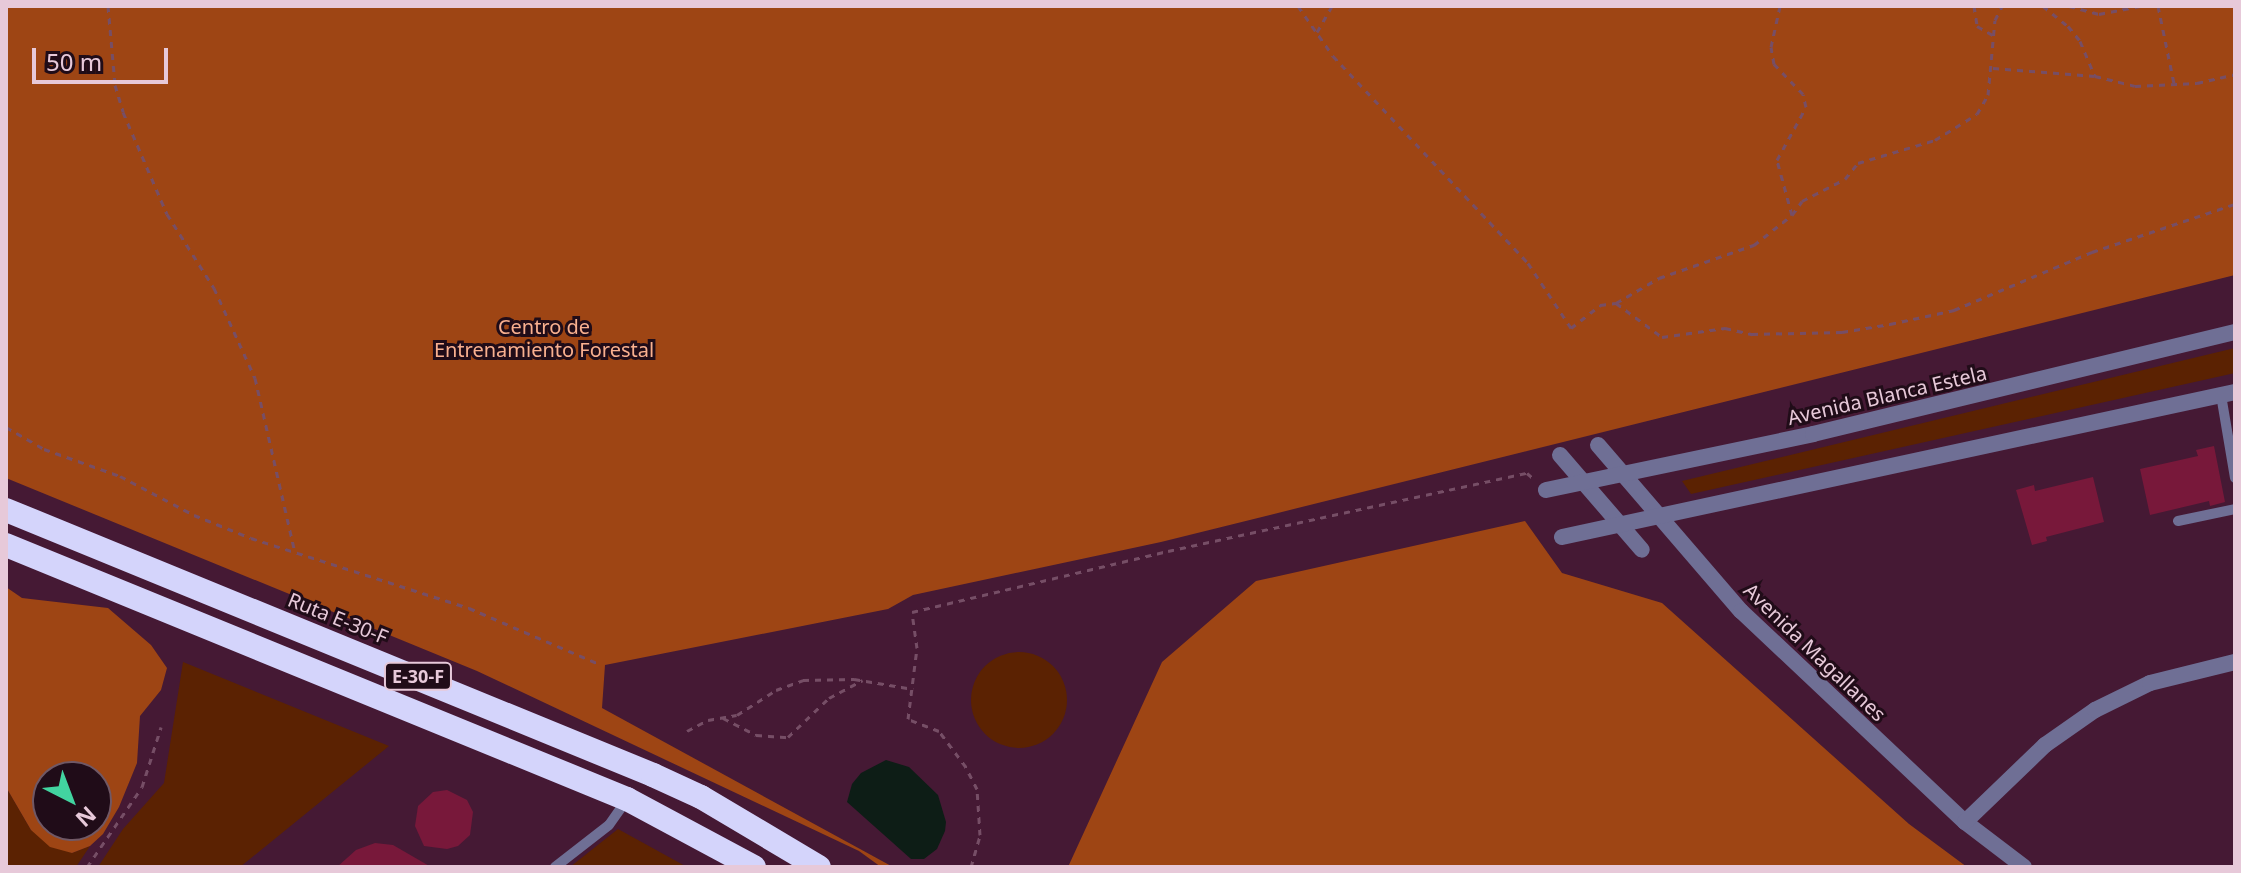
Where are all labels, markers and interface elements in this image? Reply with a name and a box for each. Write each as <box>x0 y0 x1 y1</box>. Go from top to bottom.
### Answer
scale bar <box>36 32 172 82</box>
text: 50 m <box>46 45 102 78</box>
park label: Centro de Entrenamiento Forestal <box>434 315 654 362</box>
street label: Avenida Blanca Estela <box>1785 360 1989 430</box>
street label: Avenida Magallanes <box>1739 578 1891 726</box>
street label: Ruta E-30-F <box>285 587 391 649</box>
road number: E-30-F <box>382 662 454 690</box>
north arrow <box>32 761 112 841</box>
text: N <box>70 800 103 834</box>

